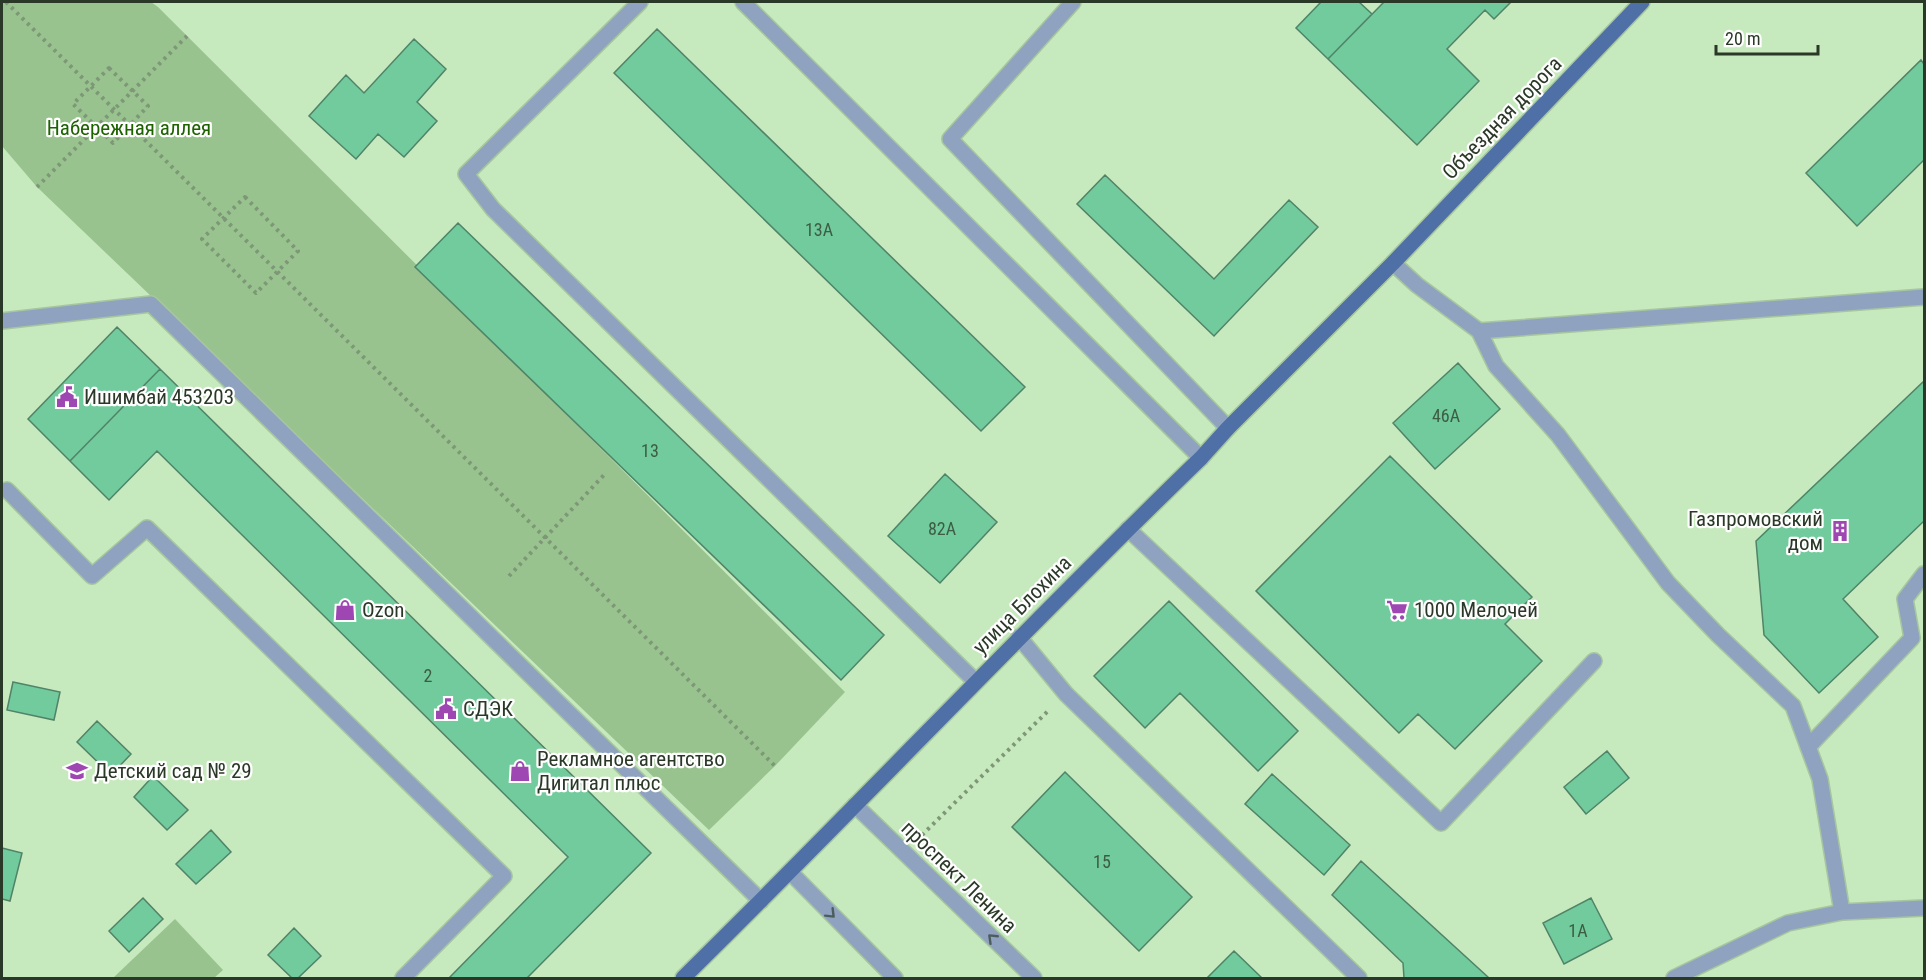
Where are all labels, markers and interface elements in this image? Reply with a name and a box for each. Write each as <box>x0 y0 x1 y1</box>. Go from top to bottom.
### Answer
scale bar <box>1716 18 1818 56</box>
text: 20 m <box>1725 28 1760 49</box>
street label: Объездная дорога <box>1438 52 1566 184</box>
park label: Набережная аллея <box>47 116 211 140</box>
house number: 13А <box>805 219 834 240</box>
public building icon: Ишимбай 453203 <box>55 385 79 409</box>
place label: Ишимбай 453203 <box>84 385 234 409</box>
house number: 46А <box>1432 405 1461 426</box>
house number: 13 <box>641 440 659 461</box>
place label: Газпромовский дом <box>1688 507 1823 555</box>
house number: 82А <box>928 518 957 539</box>
building icon: Газпромовский дом <box>1828 519 1852 543</box>
street label: улица Блохина <box>968 551 1076 659</box>
shop icon: Ozon <box>333 598 357 622</box>
place label: Ozon <box>362 598 404 622</box>
supermarket icon: 1000 Мелочей <box>1385 598 1409 622</box>
place label: 1000 Мелочей <box>1414 598 1538 622</box>
house number: 2 <box>424 665 433 686</box>
public building icon: СДЭК <box>434 697 458 721</box>
place label: СДЭК <box>463 697 513 721</box>
place label: Рекламное агентство Дигитал плюс <box>537 747 725 795</box>
school or university icon: Детский сад № 29 <box>65 759 89 783</box>
place label: Детский сад № 29 <box>94 759 252 783</box>
shop icon: Рекламное агентство Дигитал плюс <box>508 759 532 783</box>
street label: проспект Ленина <box>897 816 1021 938</box>
house number: 15 <box>1093 851 1111 872</box>
one-way arrow <box>824 907 835 918</box>
house number: 1А <box>1568 920 1588 941</box>
one-way arrow <box>989 934 1000 945</box>

